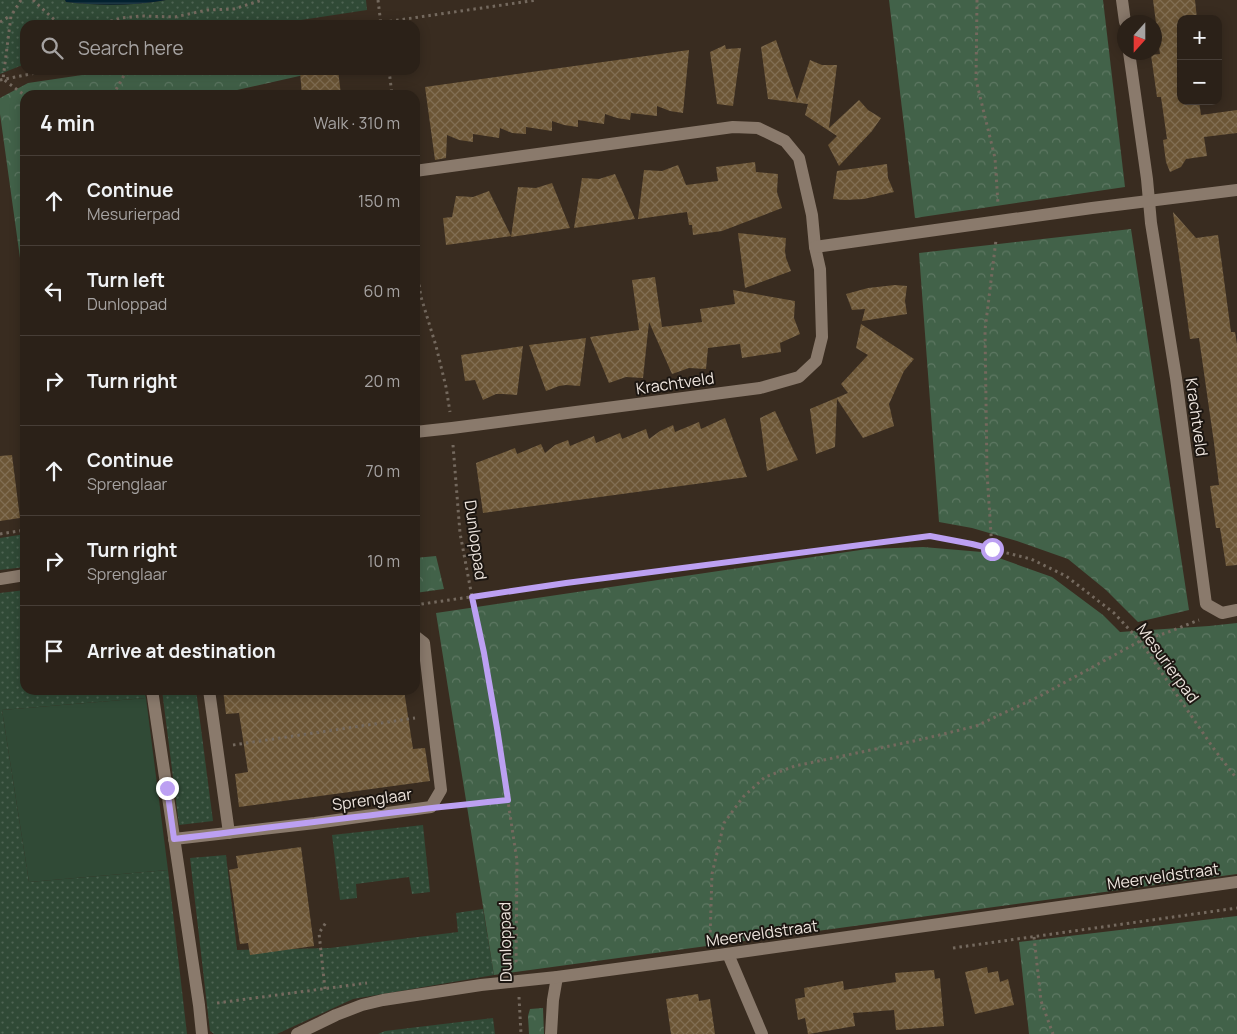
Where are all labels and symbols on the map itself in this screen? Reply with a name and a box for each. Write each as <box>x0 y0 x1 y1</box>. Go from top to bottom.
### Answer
north arrow <box>1117 15 1162 60</box>
street label: Krachtveld <box>634 367 716 399</box>
street label: Krachtveld <box>1181 376 1213 458</box>
street label: Dunloppad <box>460 499 492 581</box>
route start <box>981 538 1004 561</box>
street label: Mesurierpad <box>1132 619 1204 707</box>
route end <box>156 777 179 800</box>
street label: Sprenglaar <box>331 782 414 815</box>
street label: Meerveldstraat <box>1106 857 1220 895</box>
street label: Dunloppad <box>493 902 517 982</box>
street label: Meerveldstraat <box>705 914 819 952</box>

